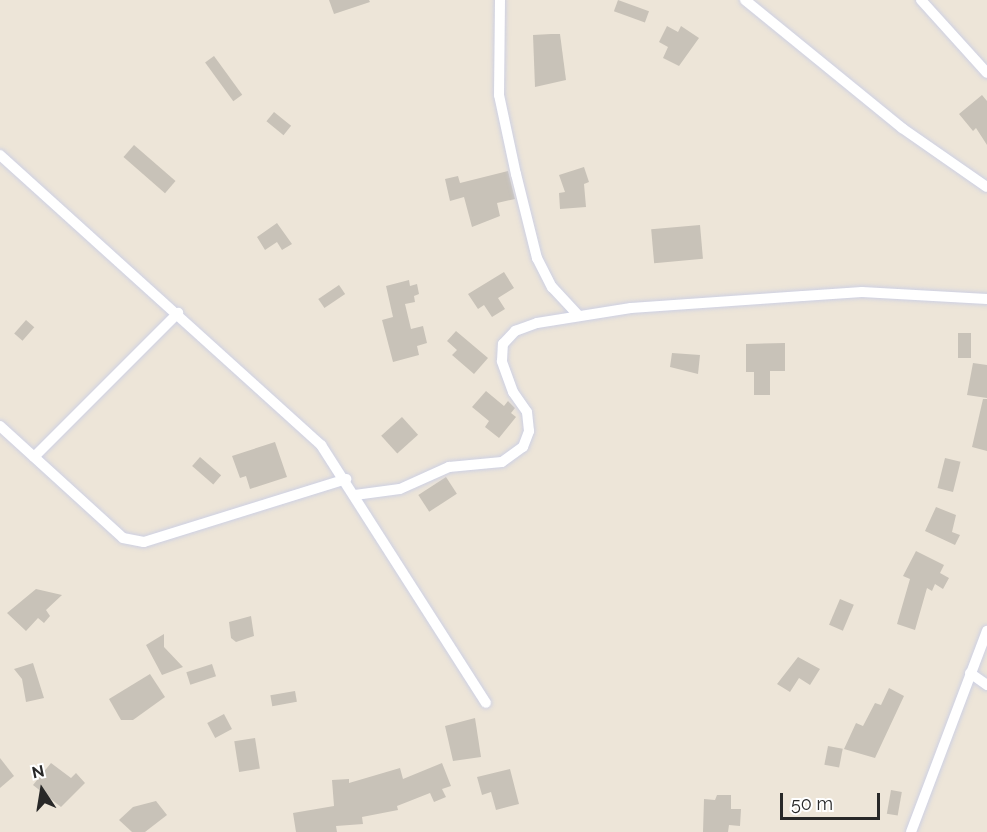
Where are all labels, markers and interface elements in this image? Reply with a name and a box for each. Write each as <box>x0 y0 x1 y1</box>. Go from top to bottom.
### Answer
north arrow <box>12 760 72 820</box>
text: N <box>30 761 46 782</box>
scale bar <box>783 781 884 819</box>
text: 50 m <box>791 793 833 814</box>

